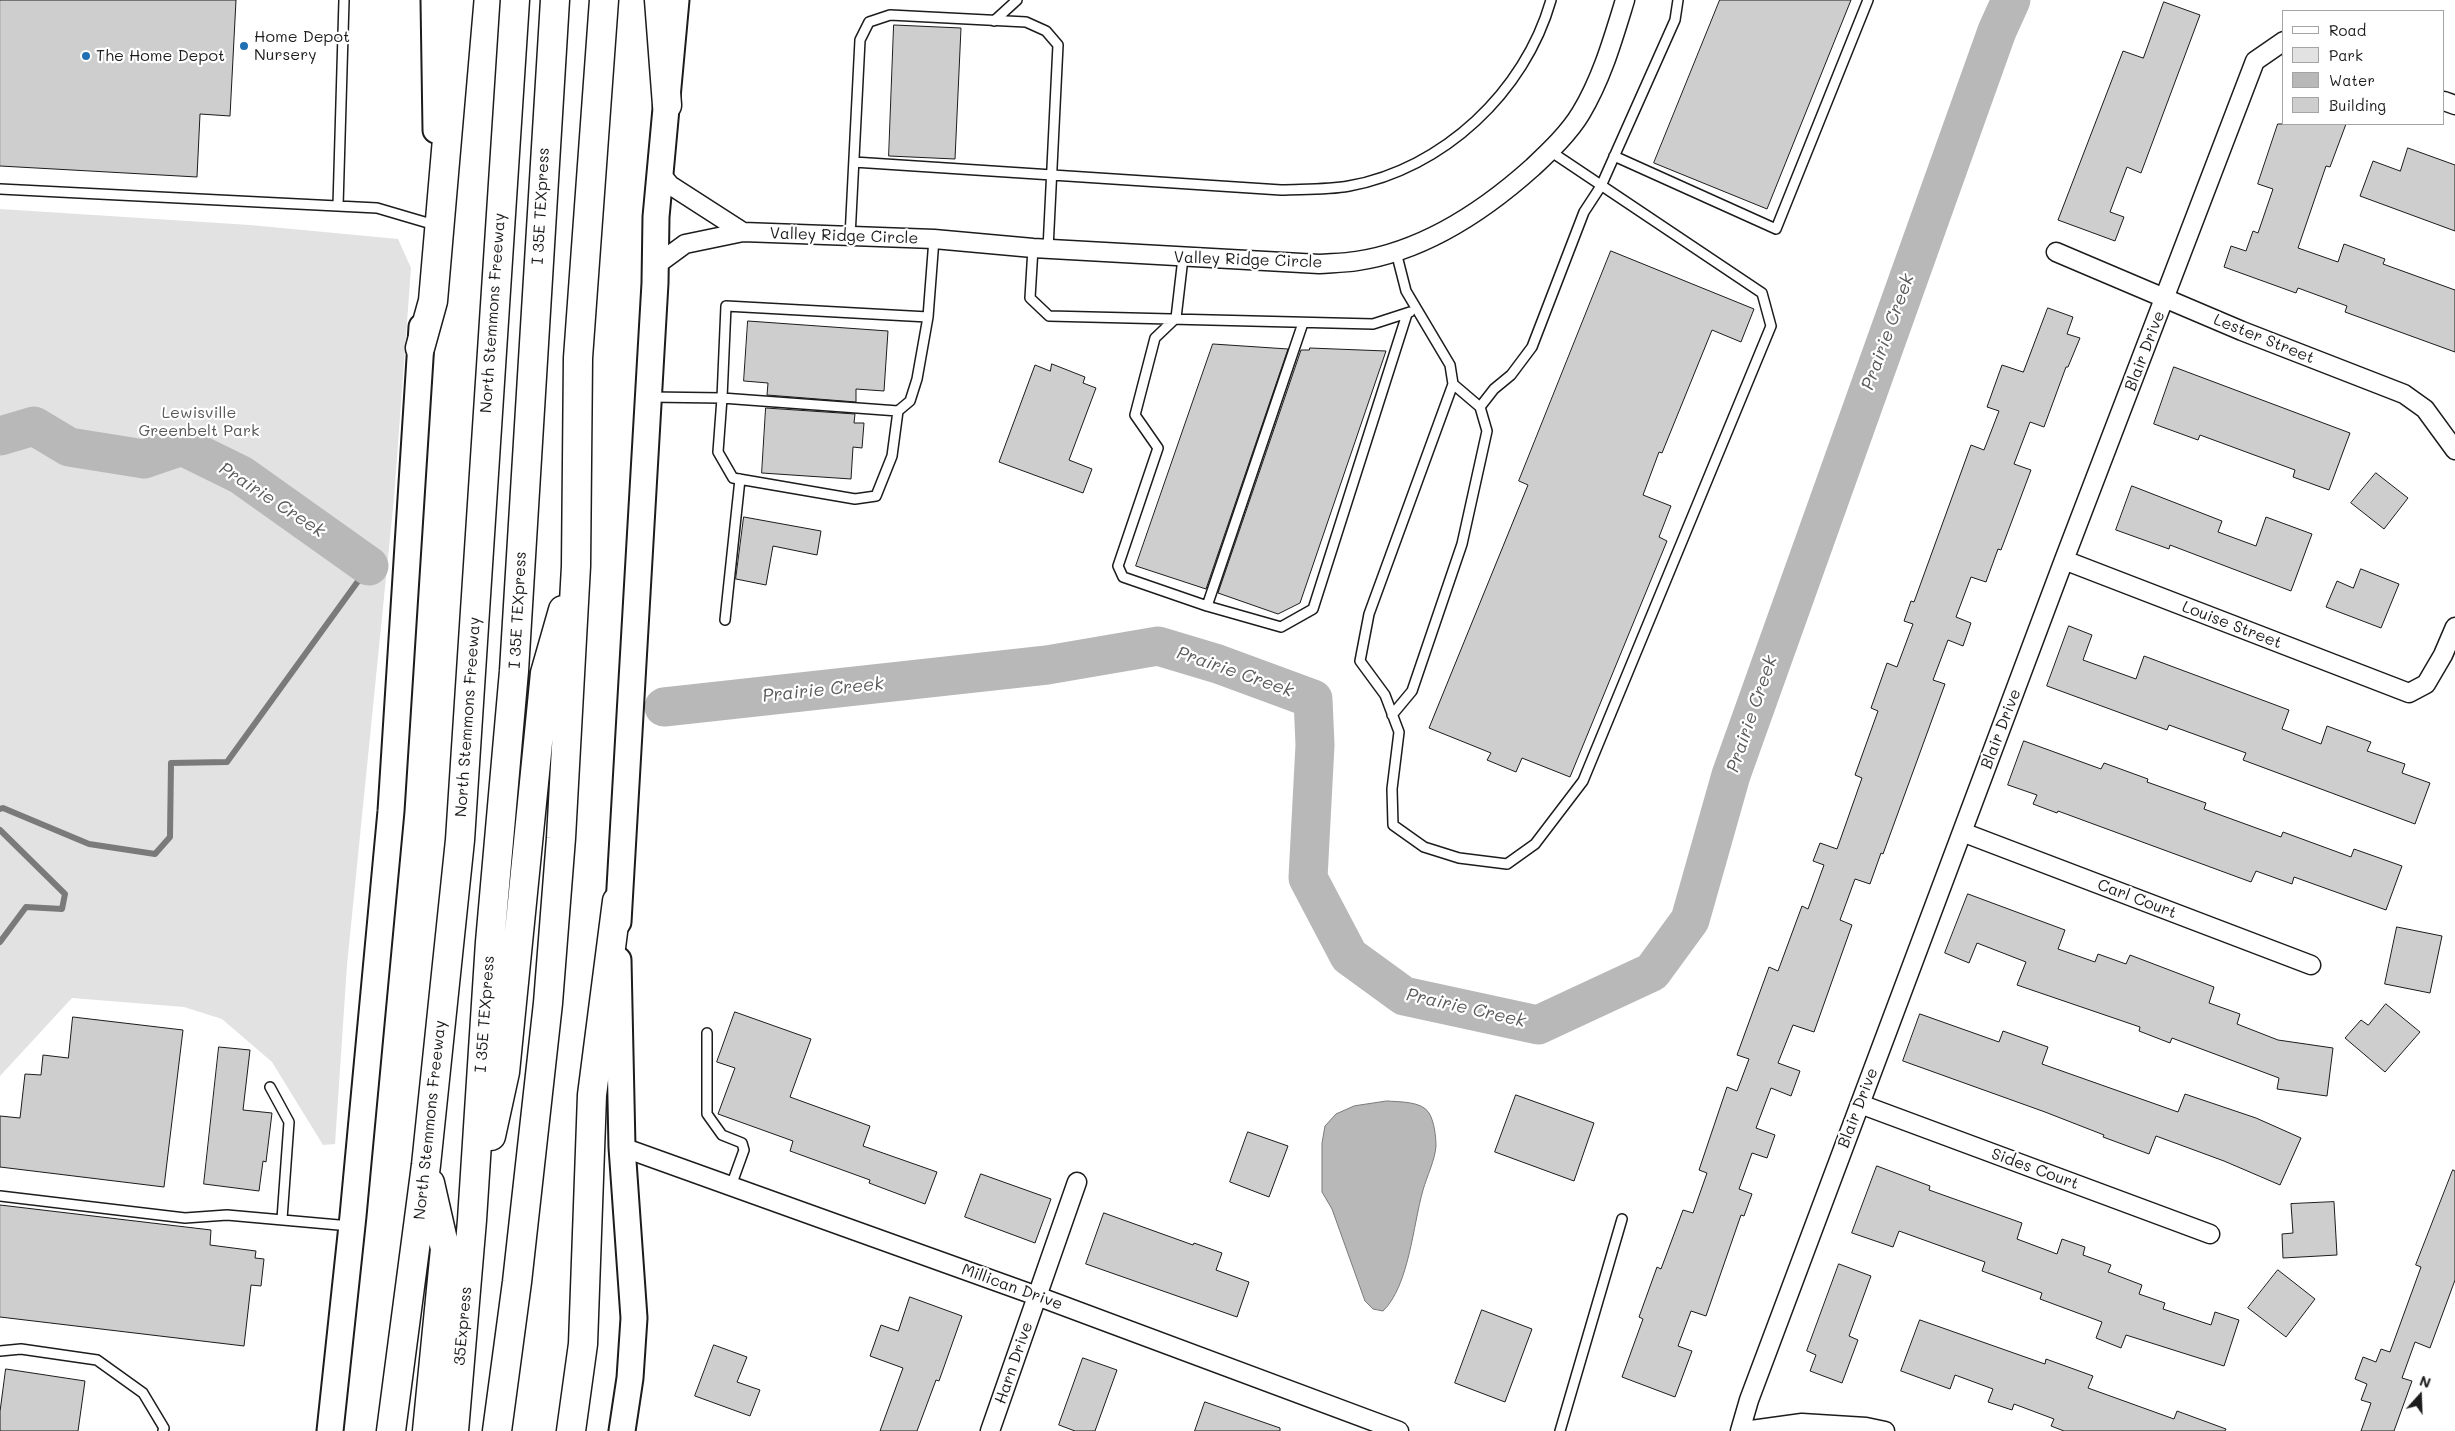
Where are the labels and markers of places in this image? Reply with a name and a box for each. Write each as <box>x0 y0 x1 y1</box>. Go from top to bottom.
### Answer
place label: Home Depot Nursery <box>254 27 350 65</box>
marker: Home Depot Nursery <box>238 40 250 52</box>
place label: The Home Depot <box>96 46 225 66</box>
marker: The Home Depot <box>80 50 92 62</box>

